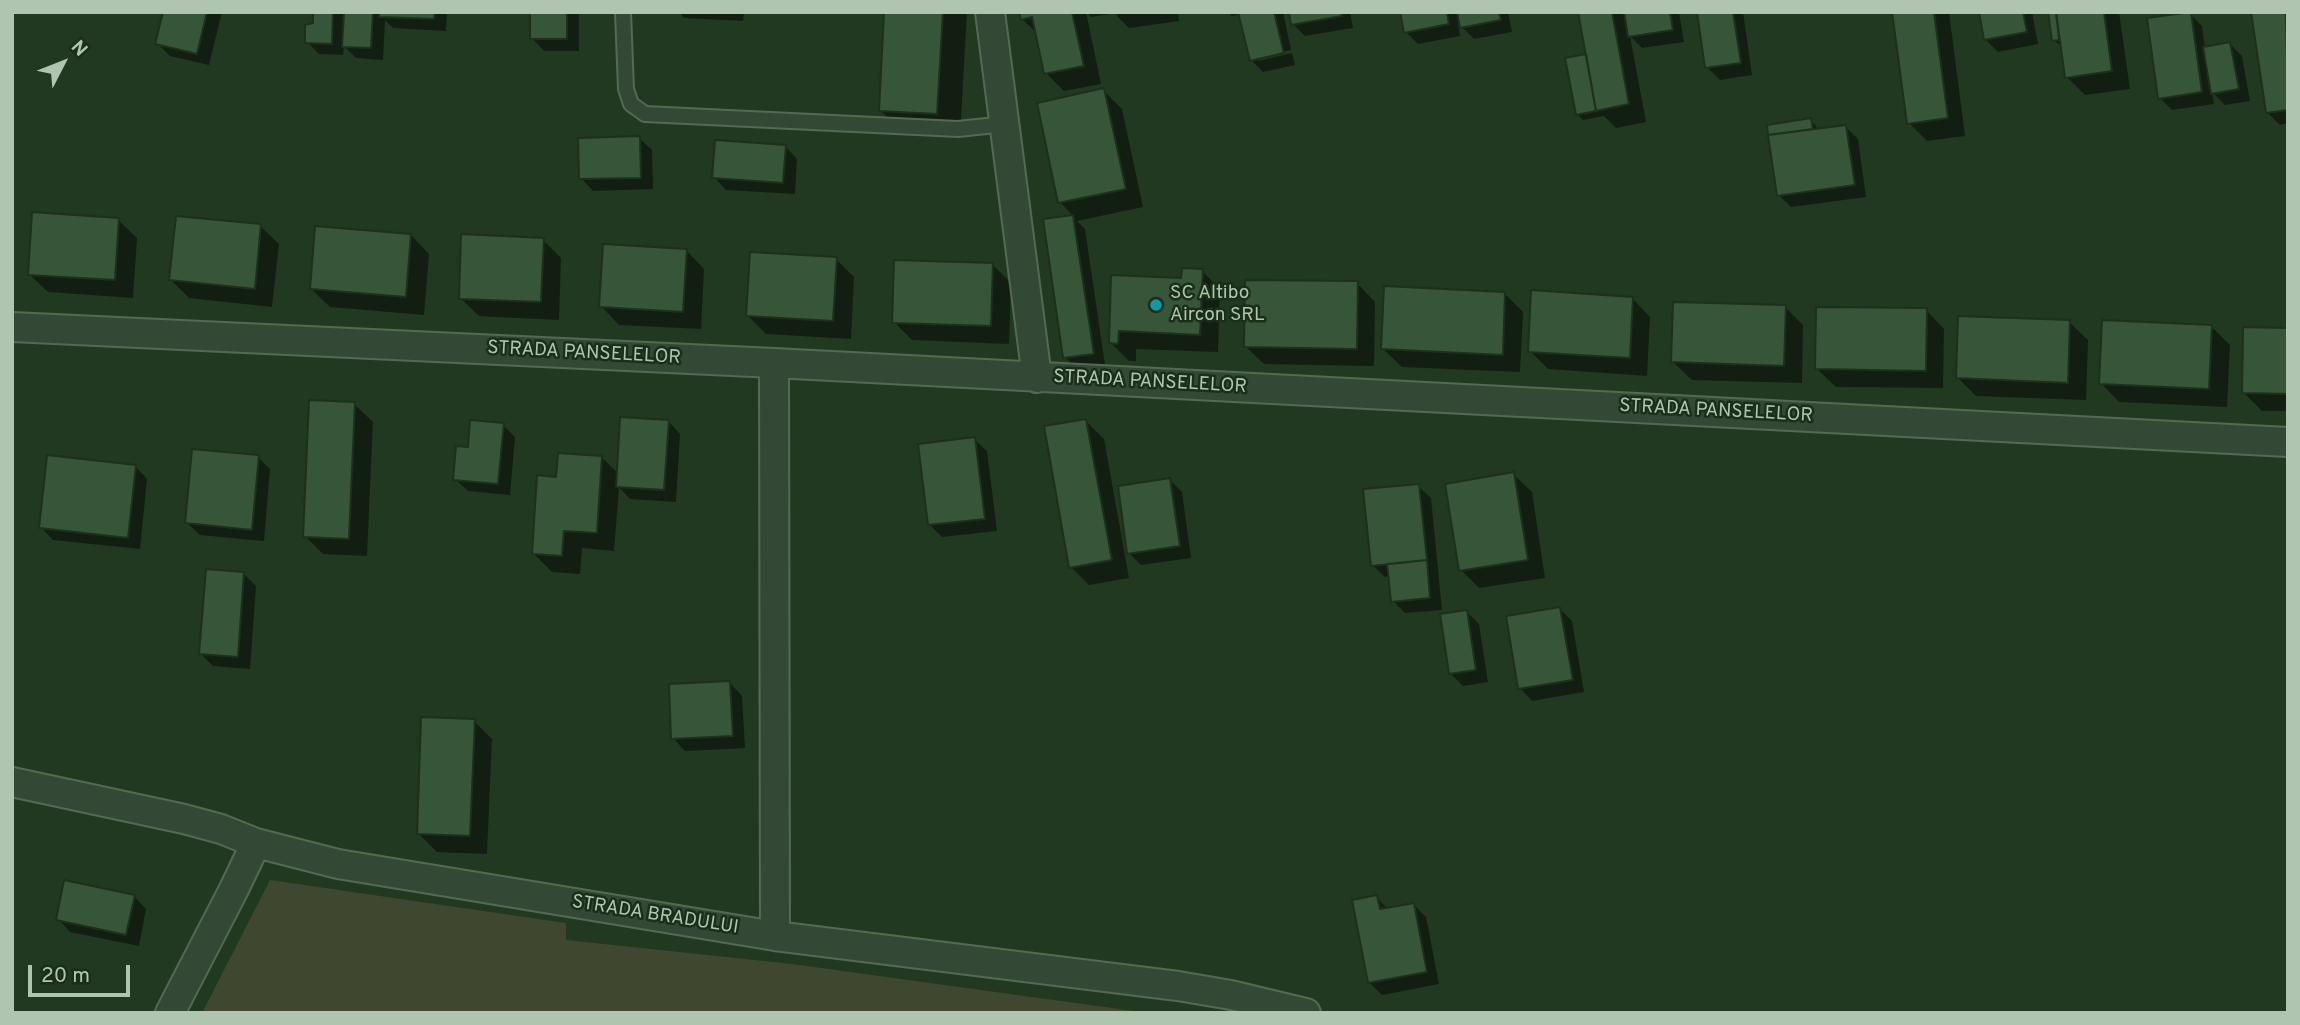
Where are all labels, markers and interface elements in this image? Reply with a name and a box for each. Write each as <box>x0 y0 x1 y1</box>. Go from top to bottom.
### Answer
north arrow <box>28 28 98 98</box>
text: N <box>65 36 92 62</box>
place label: SC Altibo Aircon SRL <box>1170 283 1265 327</box>
marker: SC Altibo Aircon SRL <box>1148 297 1164 313</box>
street label: STRADA PANSELELOR <box>487 338 681 370</box>
street label: STRADA PANSELELOR <box>1053 367 1247 399</box>
street label: STRADA PANSELELOR <box>1619 396 1813 428</box>
street label: STRADA BRADULUI <box>570 892 740 940</box>
scale bar <box>32 951 133 995</box>
text: 20 m <box>41 963 90 990</box>

